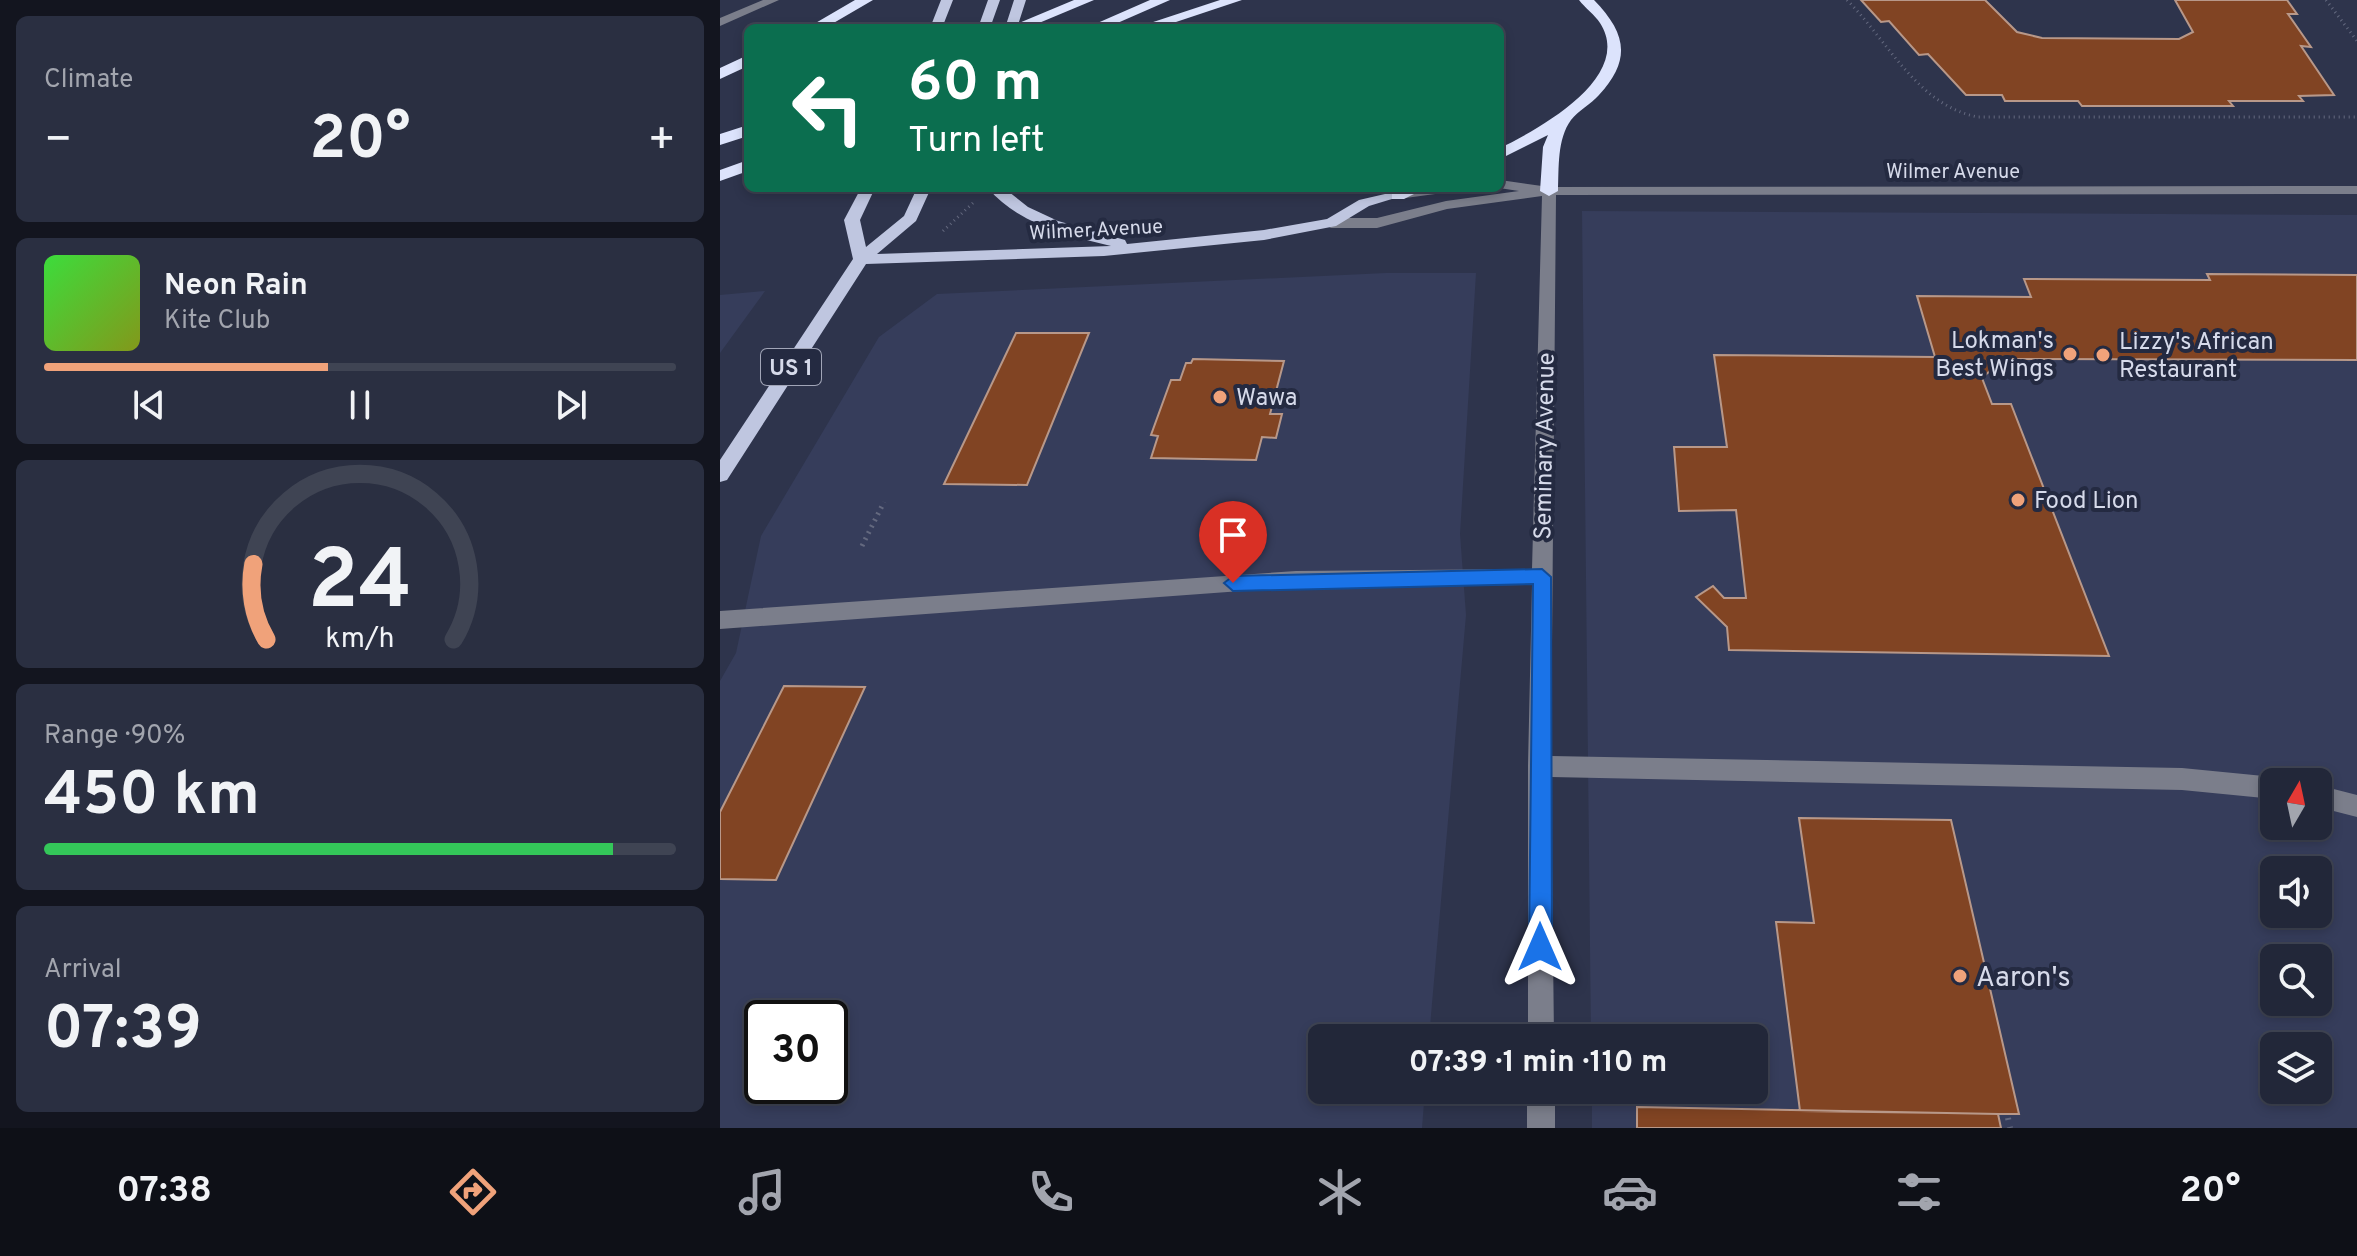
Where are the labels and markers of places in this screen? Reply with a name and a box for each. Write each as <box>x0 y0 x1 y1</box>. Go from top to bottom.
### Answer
place label: Lokman's Best Wings <box>1935 327 2054 385</box>
place label: Lizzy's African Restaurant <box>2119 328 2274 386</box>
marker: Lokman's Best Wings <box>2061 345 2079 363</box>
marker: Lizzy's African Restaurant <box>2094 346 2112 364</box>
place label: Wawa <box>1236 384 1298 414</box>
marker: Wawa <box>1211 388 1229 406</box>
place label: Food Lion <box>2034 487 2139 517</box>
marker: Food Lion <box>2009 491 2027 509</box>
pin <box>1199 501 1267 583</box>
place label: Aaron's <box>1976 961 2071 997</box>
marker: Aaron's <box>1951 967 1969 985</box>

